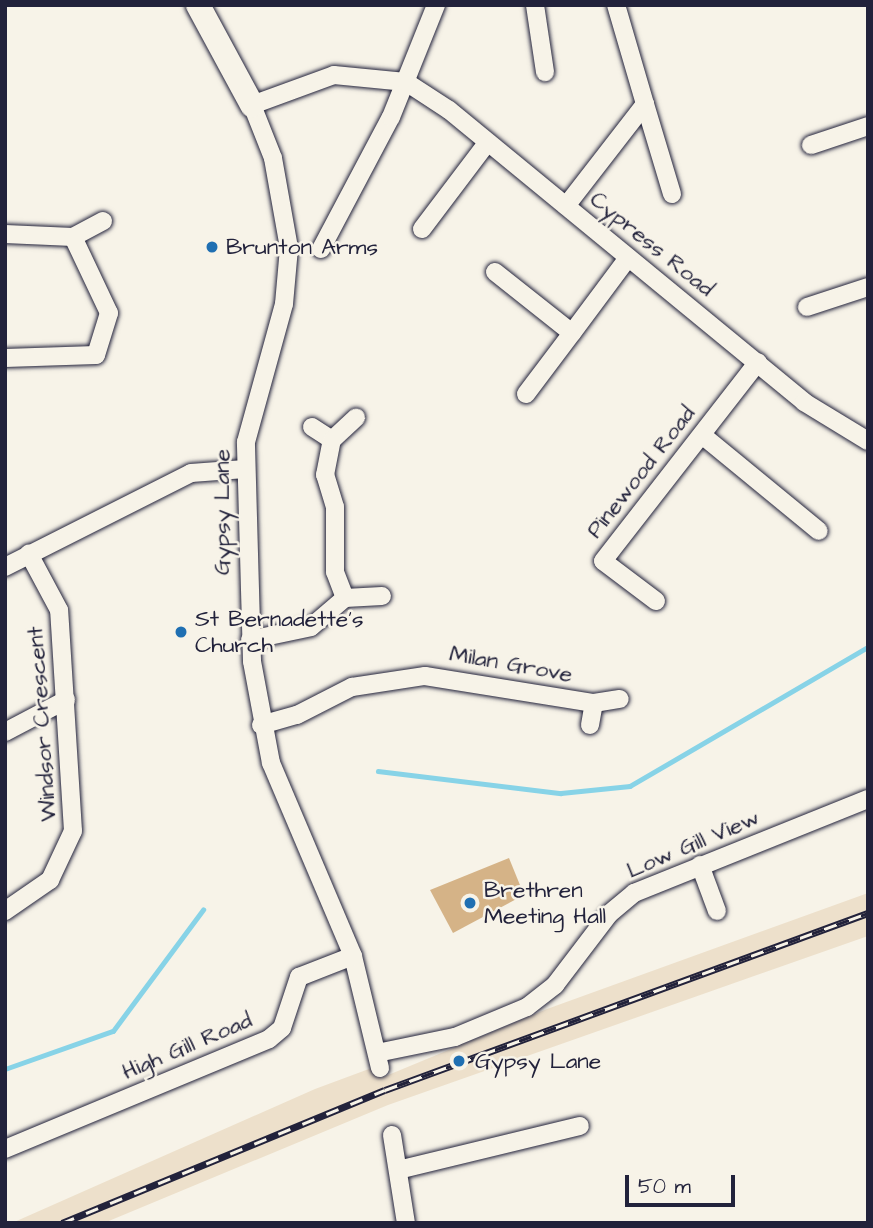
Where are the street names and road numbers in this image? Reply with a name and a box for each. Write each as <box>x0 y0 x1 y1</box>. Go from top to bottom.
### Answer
street label: Cypress Road <box>584 185 720 303</box>
street label: Pinewood Road <box>581 400 701 544</box>
street label: Gypsy Lane <box>208 449 236 575</box>
street label: Windsor Crescent <box>21 626 63 822</box>
street label: Milan Grove <box>447 640 575 688</box>
street label: Low Gill View <box>623 804 763 884</box>
street label: High Gill Road <box>118 1006 256 1086</box>

